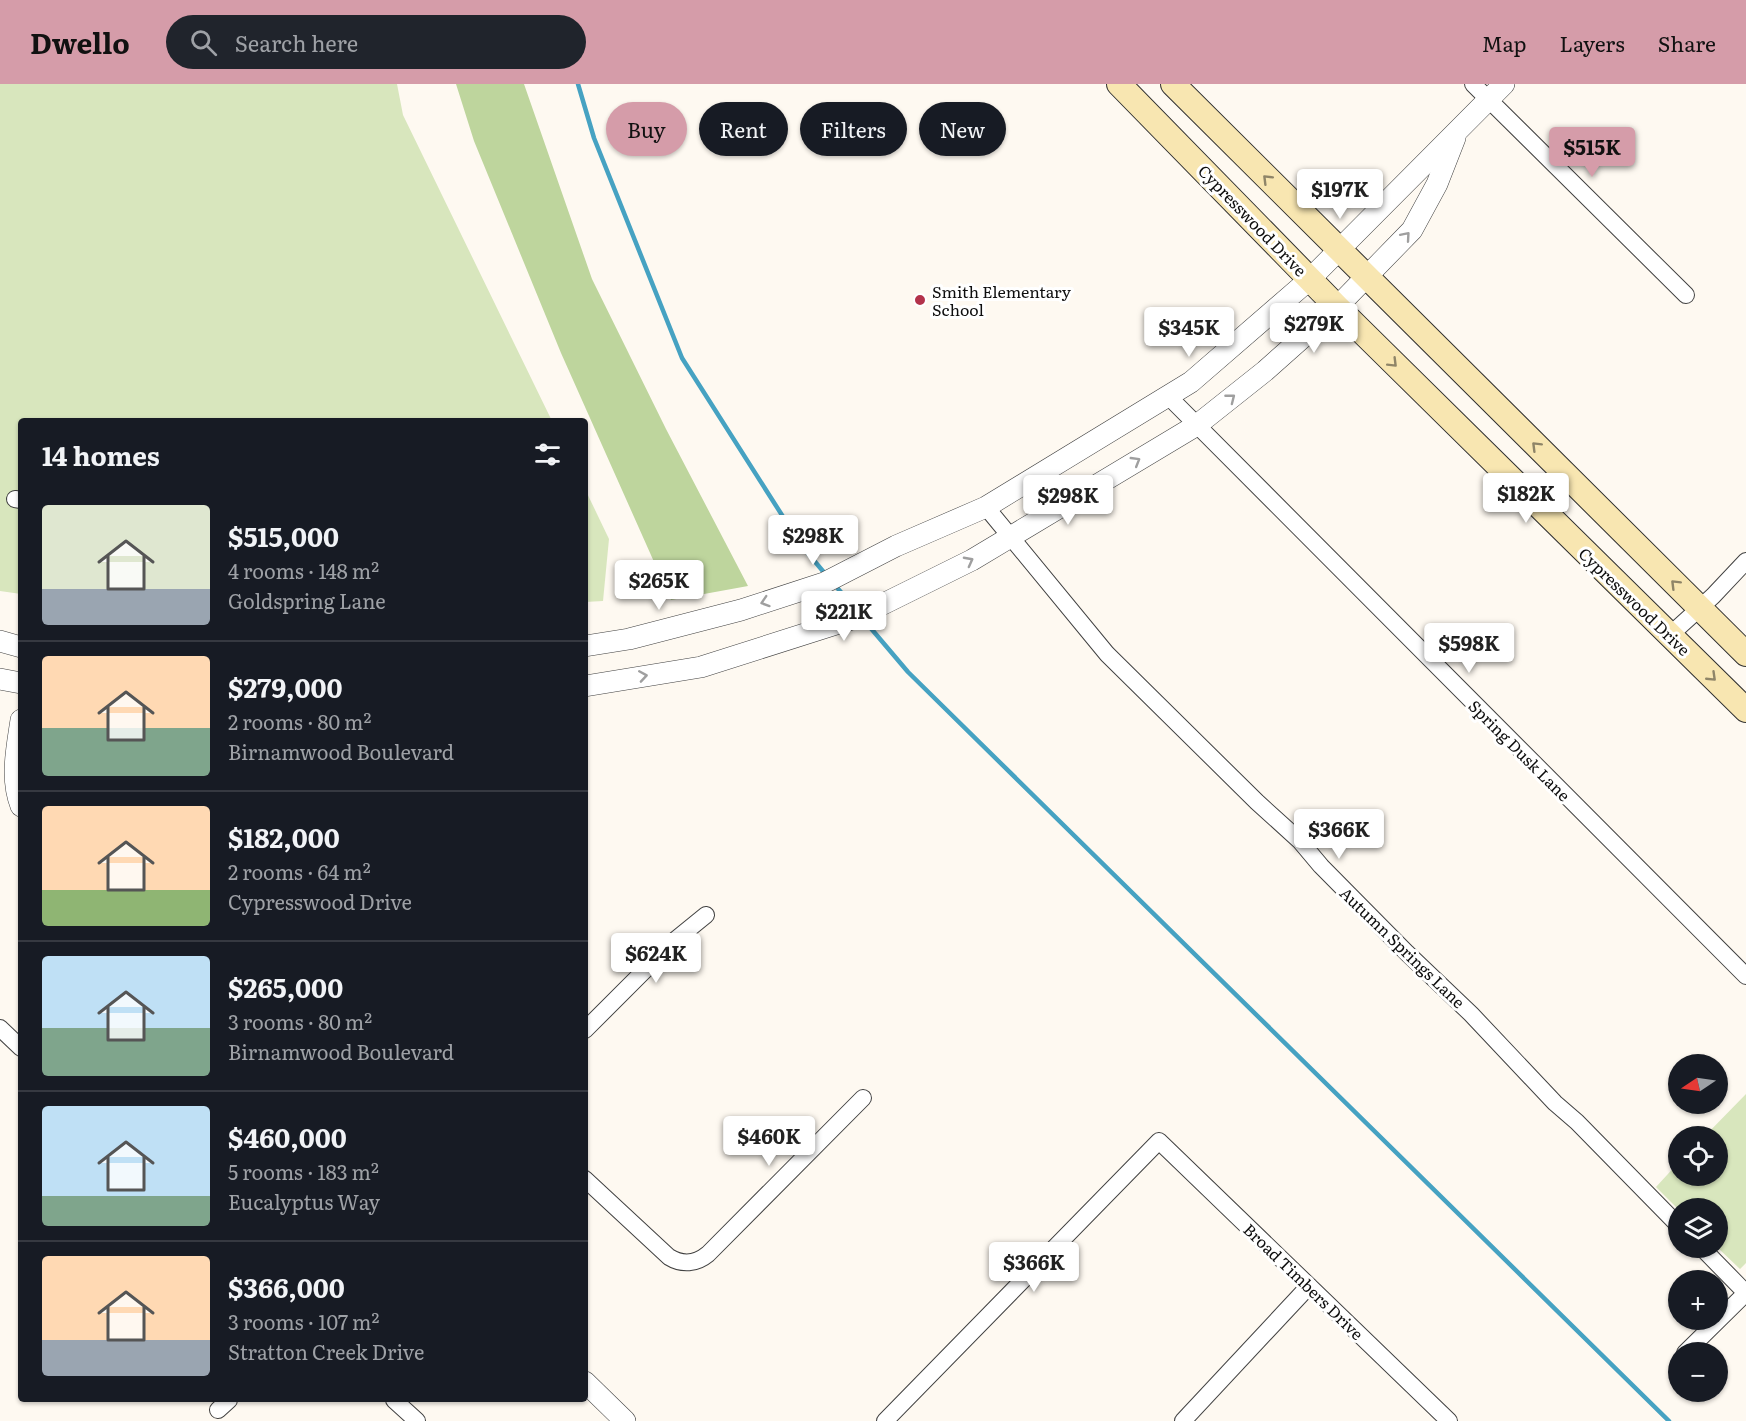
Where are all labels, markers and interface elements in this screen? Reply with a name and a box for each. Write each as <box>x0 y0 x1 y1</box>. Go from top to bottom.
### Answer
search box <box>166 15 586 69</box>
text: Dwello <box>30 21 130 63</box>
icon: search <box>187 26 220 59</box>
text: Search here <box>235 26 358 59</box>
text: Map <box>1482 27 1527 58</box>
text: Layers <box>1560 27 1625 58</box>
text: Share <box>1658 27 1716 58</box>
chip: Buy <box>606 102 687 156</box>
chip: Rent <box>699 102 788 156</box>
chip: Filters <box>800 102 907 156</box>
chip: New <box>919 102 1006 156</box>
pin: $515K <box>1550 127 1634 178</box>
text: $515K <box>1563 131 1621 161</box>
street label: Cypresswood Drive <box>1193 159 1313 281</box>
pin: $197K <box>1298 169 1382 220</box>
text: $197K <box>1311 173 1369 203</box>
one-way arrow <box>1264 175 1275 186</box>
one-way arrow <box>1399 232 1410 243</box>
place label: Smith Elementary School <box>932 279 1072 321</box>
marker: Smith Elementary School <box>913 293 927 307</box>
pin: $279K <box>1272 303 1356 354</box>
pin: $345K <box>1147 307 1231 358</box>
text: $279K <box>1284 307 1344 337</box>
text: $345K <box>1158 311 1220 341</box>
one-way arrow <box>1386 356 1397 367</box>
one-way arrow <box>1224 394 1235 405</box>
text: 14 homes <box>42 435 160 474</box>
icon: filters <box>531 438 564 471</box>
one-way arrow <box>1532 443 1543 453</box>
one-way arrow <box>1130 457 1140 469</box>
pin: $182K <box>1484 473 1568 524</box>
pin: $298K <box>1026 475 1110 526</box>
text: $182K <box>1497 477 1555 507</box>
text: $298K <box>1037 479 1099 509</box>
pin: $298K <box>771 515 855 566</box>
text: $515,000 <box>228 516 339 555</box>
text: $298K <box>782 519 844 549</box>
icon: home <box>90 529 162 601</box>
street label: Cypresswood Drive <box>1574 541 1696 661</box>
text: 4 rooms · 148 m² <box>228 555 379 585</box>
one-way arrow <box>962 557 973 568</box>
pin: $265K <box>617 560 701 611</box>
text: $265K <box>629 564 689 594</box>
one-way arrow <box>1671 580 1682 591</box>
text: Goldspring Lane <box>228 585 386 615</box>
pin: $221K <box>802 591 886 642</box>
one-way arrow <box>760 595 771 607</box>
text: $221K <box>815 595 873 625</box>
pin: $598K <box>1427 623 1511 674</box>
text: $598K <box>1438 627 1500 657</box>
text: $279,000 <box>228 667 342 706</box>
one-way arrow <box>1705 669 1716 680</box>
one-way arrow <box>638 671 647 683</box>
icon: home <box>90 680 162 752</box>
street label: Spring Dusk Lane <box>1464 694 1576 806</box>
text: 2 rooms · 80 m² <box>228 706 371 736</box>
text: Birnamwood Boulevard <box>228 736 454 766</box>
pin: $366K <box>1297 809 1381 860</box>
text: $366K <box>1308 813 1370 843</box>
text: $182,000 <box>228 817 340 856</box>
icon: home <box>90 830 162 902</box>
text: 2 rooms · 64 m² <box>228 856 371 886</box>
street label: Autumn Springs Lane <box>1335 881 1471 1013</box>
text: Cypresswood Drive <box>228 886 412 916</box>
pin: $624K <box>614 933 698 984</box>
text: $624K <box>625 937 687 967</box>
text: $265,000 <box>228 967 343 1006</box>
icon: home <box>90 980 162 1052</box>
text: 3 rooms · 80 m² <box>228 1006 372 1036</box>
text: Birnamwood Boulevard <box>228 1036 454 1066</box>
north arrow <box>1668 1054 1728 1114</box>
map controls <box>1668 1054 1728 1402</box>
pin: $460K <box>727 1116 811 1167</box>
text: $460,000 <box>228 1117 347 1156</box>
text: $460K <box>737 1120 801 1150</box>
button: locate <box>1668 1126 1728 1186</box>
icon: home <box>90 1130 162 1202</box>
text: 5 rooms · 183 m² <box>228 1156 379 1186</box>
text: Eucalyptus Way <box>228 1186 380 1216</box>
button: layers <box>1668 1198 1728 1258</box>
street label: Broad Timbers Drive <box>1239 1217 1369 1345</box>
pin: $366K <box>992 1242 1076 1293</box>
text: $366K <box>1003 1246 1065 1276</box>
text: $366,000 <box>228 1267 345 1306</box>
button: + <box>1668 1270 1728 1330</box>
icon: home <box>90 1280 162 1352</box>
text: 3 rooms · 107 m² <box>228 1306 379 1336</box>
text: Stratton Creek Drive <box>228 1336 424 1366</box>
button: − <box>1668 1342 1728 1402</box>

